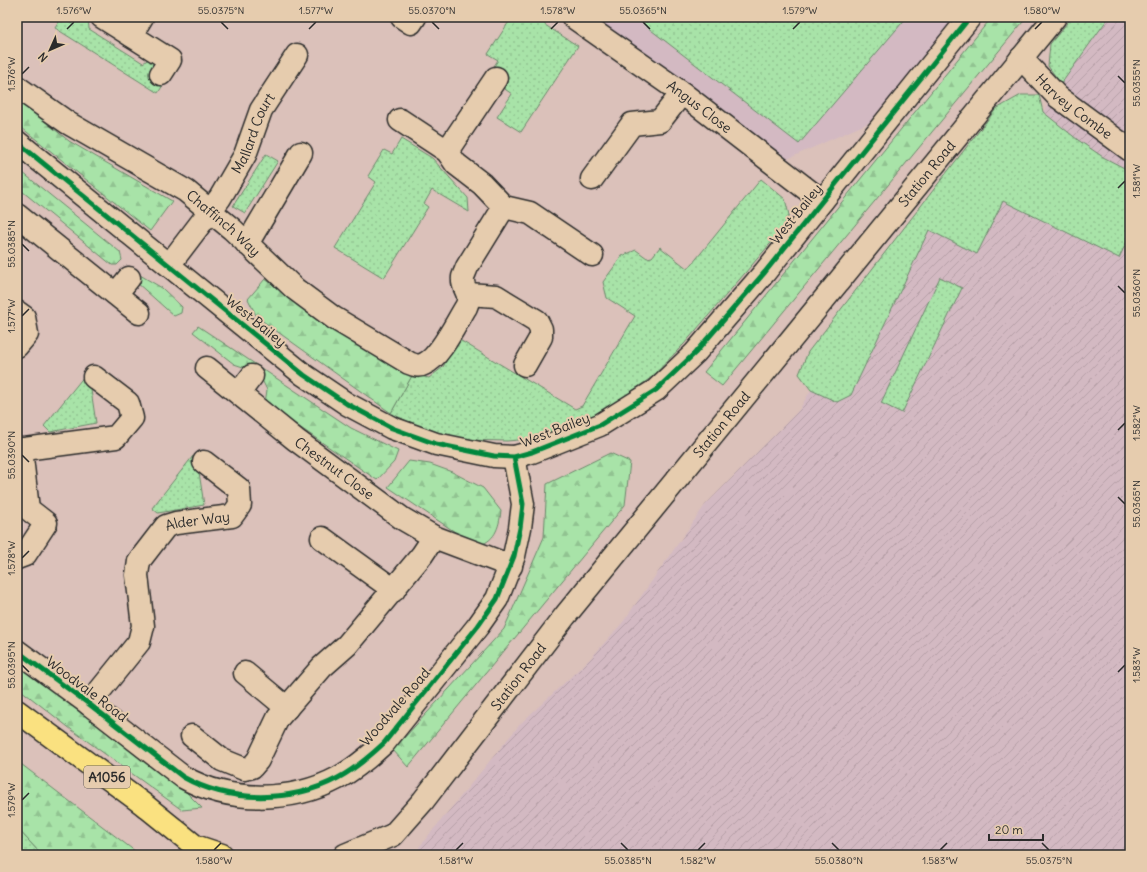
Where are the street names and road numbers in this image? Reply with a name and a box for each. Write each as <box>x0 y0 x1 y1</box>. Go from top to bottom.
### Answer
street label: Harvey Combe <box>1032 70 1116 143</box>
street label: Angus Close <box>663 76 735 137</box>
street label: Mallard Court <box>227 89 279 177</box>
street label: Station Road <box>894 137 959 210</box>
street label: West Bailey <box>766 180 826 248</box>
street label: Chaffinch Way <box>183 186 264 260</box>
street label: West Bailey <box>222 291 290 351</box>
street label: Station Road <box>689 388 754 461</box>
street label: West Bailey <box>518 408 592 452</box>
street label: Chestnut Close <box>291 433 378 504</box>
street label: Alder Way <box>163 507 231 535</box>
street label: Station Road <box>487 639 550 714</box>
street label: Woodvale Road <box>43 652 131 726</box>
street label: Woodvale Road <box>356 664 434 750</box>
road number: A1056 <box>84 766 130 788</box>

